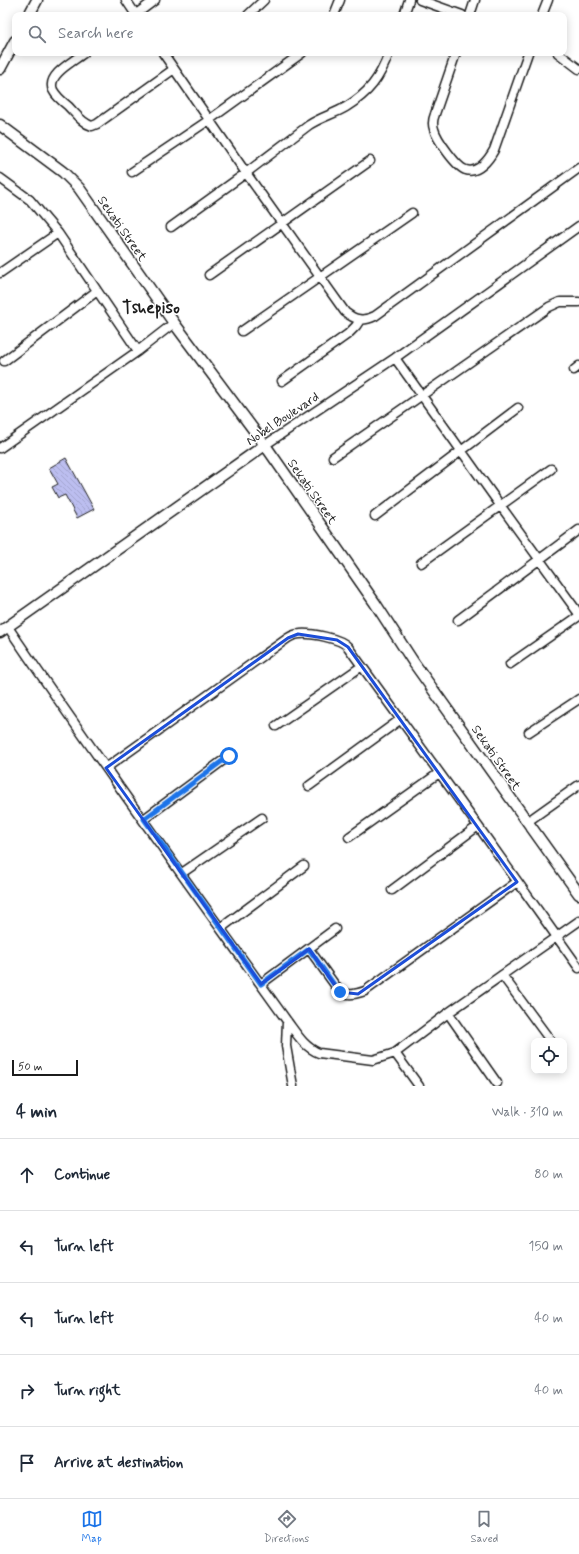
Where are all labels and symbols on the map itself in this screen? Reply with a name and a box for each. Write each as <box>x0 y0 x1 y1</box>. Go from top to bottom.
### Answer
street label: Sekati Street <box>93 193 151 265</box>
district label: Tshepiso <box>122 297 180 319</box>
street label: Nobel Boulevard <box>243 389 323 450</box>
street label: Sekati Street <box>283 456 341 528</box>
street label: Sekati Street <box>467 722 525 794</box>
route start <box>220 747 238 765</box>
route end <box>331 983 349 1001</box>
scale bar <box>12 1058 78 1077</box>

